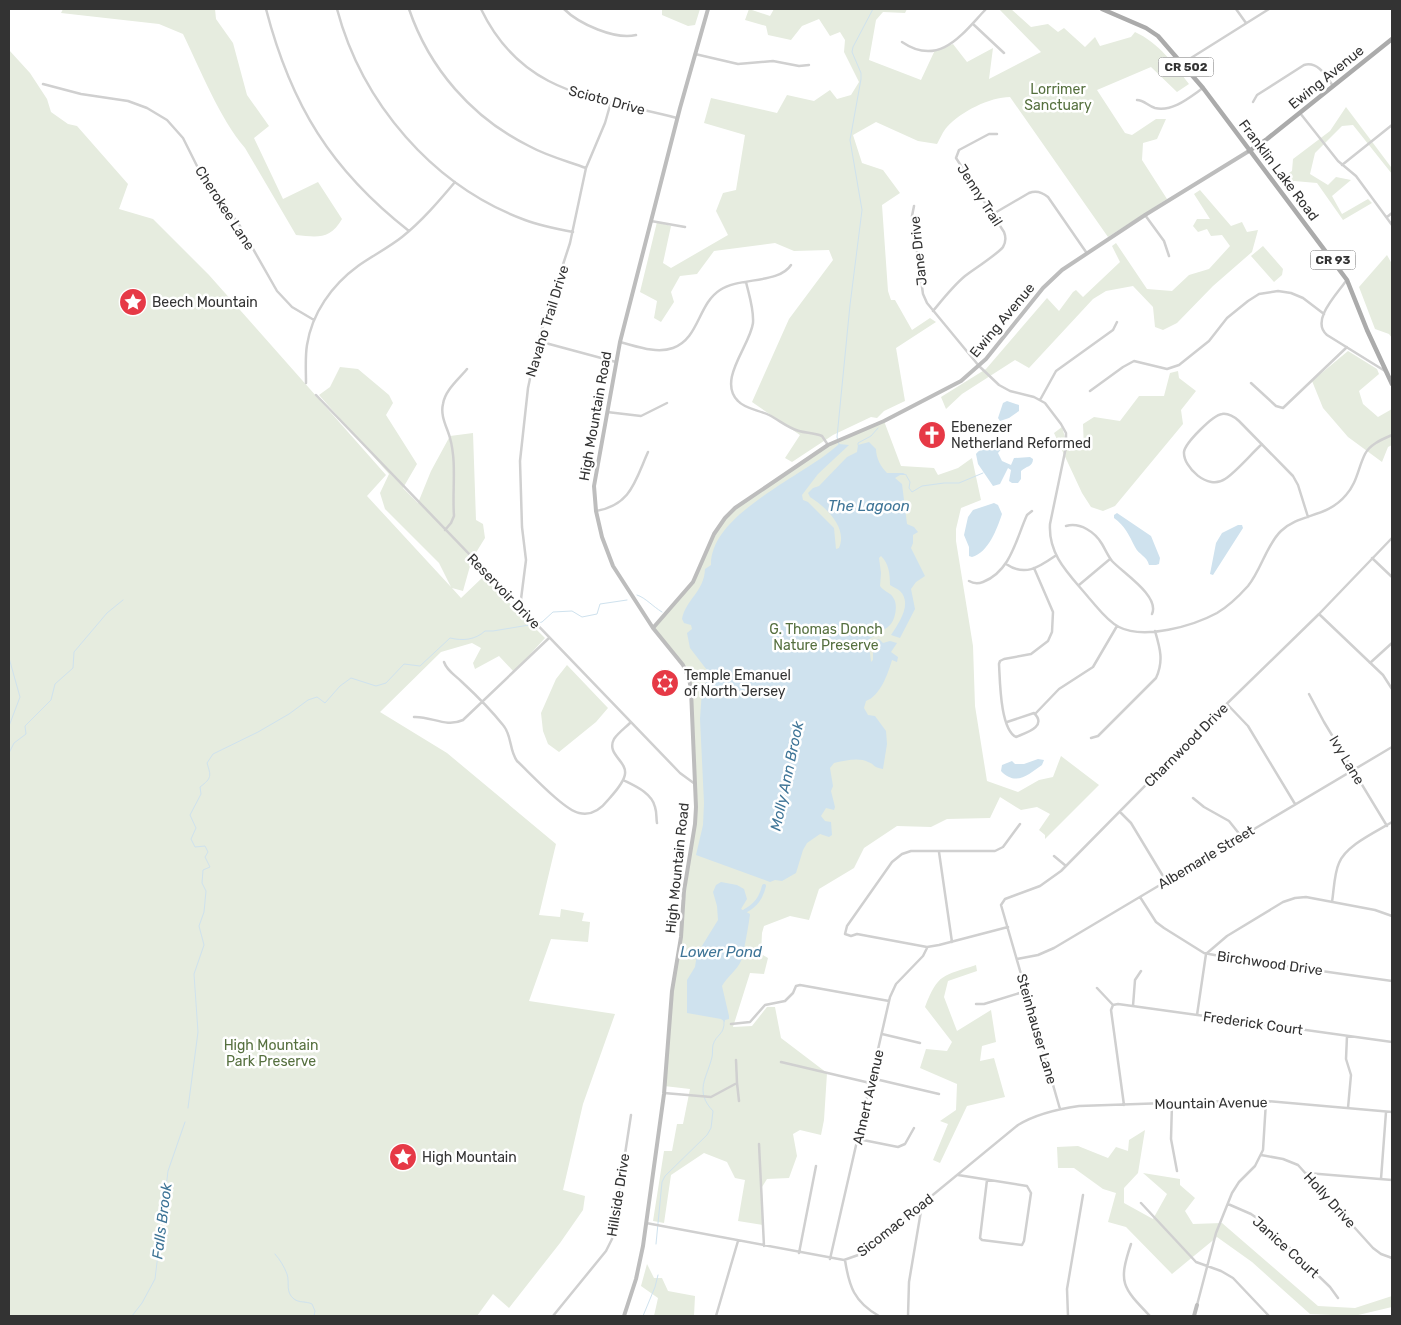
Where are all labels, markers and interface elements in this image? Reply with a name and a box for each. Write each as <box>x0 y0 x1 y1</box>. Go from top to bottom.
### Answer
street label: Ewing Avenue <box>1285 42 1367 113</box>
road number: CR 502 <box>1158 58 1214 76</box>
park label: Lorrimer Sanctuary <box>1024 81 1092 114</box>
street label: Scioto Drive <box>567 82 647 119</box>
street label: Franklin Lake Road <box>1235 116 1322 224</box>
street label: Jenny Trail <box>953 161 1006 230</box>
street label: Cherokee Lane <box>191 163 258 254</box>
street label: Jane Drive <box>906 215 931 287</box>
road number: CR 93 <box>1310 250 1356 270</box>
street label: Navaho Trail Drive <box>522 263 573 379</box>
street label: Ewing Avenue <box>966 280 1039 361</box>
place icon: Beech Mountain <box>118 287 148 317</box>
place label: Beech Mountain <box>152 294 258 311</box>
street label: High Mountain Road <box>576 350 615 482</box>
place label: Ebenezer Netherland Reformed <box>951 419 1091 452</box>
church icon: Ebenezer Netherland Reformed <box>917 420 947 450</box>
water label: The Lagoon <box>828 497 910 515</box>
street label: Reservoir Drive <box>463 550 544 633</box>
park label: G. Thomas Donch Nature Preserve <box>769 621 883 654</box>
place label: Temple Emanuel of North Jersey <box>684 667 791 700</box>
synagogue icon: Temple Emanuel of North Jersey <box>650 668 680 698</box>
street label: Charnwood Drive <box>1141 700 1232 791</box>
water label: Molly Ann Brook <box>767 719 807 833</box>
street label: Ivy Lane <box>1325 733 1368 788</box>
street label: High Mountain Road <box>662 802 693 934</box>
street label: Albemarle Street <box>1155 822 1258 893</box>
water label: Lower Pond <box>680 943 763 961</box>
street label: Birchwood Drive <box>1216 948 1324 979</box>
street label: Steinhauser Lane <box>1013 972 1060 1086</box>
street label: Frederick Court <box>1202 1008 1304 1039</box>
park label: High Mountain Park Preserve <box>224 1037 318 1070</box>
street label: Ahnert Avenue <box>849 1048 888 1146</box>
street label: Mountain Avenue <box>1154 1094 1268 1113</box>
place icon: High Mountain <box>388 1142 418 1172</box>
place label: High Mountain <box>422 1149 517 1166</box>
street label: Hillside Drive <box>604 1152 633 1238</box>
street label: Holly Drive <box>1300 1169 1359 1232</box>
water label: Falls Brook <box>148 1181 176 1260</box>
street label: Sicomac Road <box>854 1190 937 1261</box>
street label: Janice Court <box>1249 1213 1323 1282</box>

